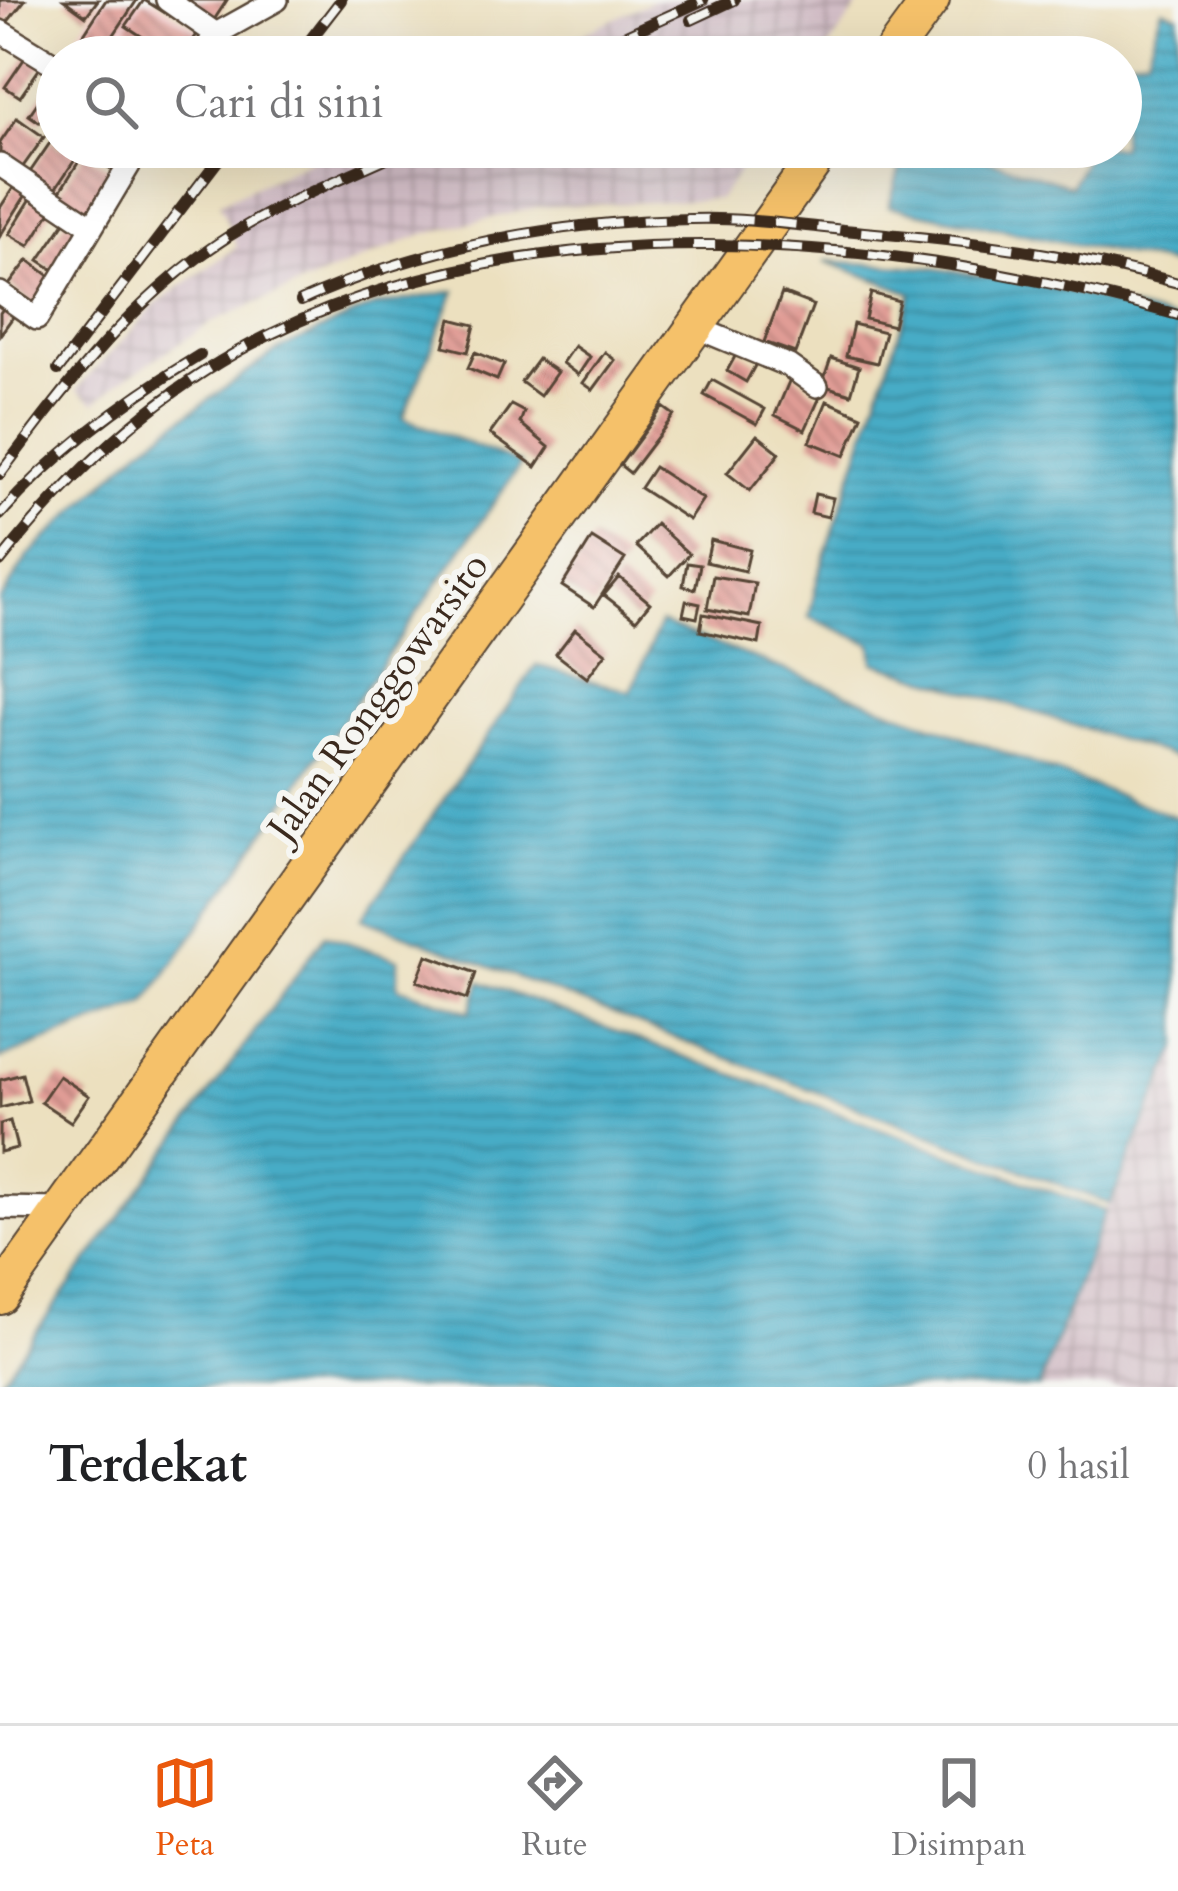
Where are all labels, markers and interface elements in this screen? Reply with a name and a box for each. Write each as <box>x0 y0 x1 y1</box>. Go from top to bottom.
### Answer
search box <box>36 36 1142 168</box>
icon: search <box>78 69 144 135</box>
text: Cari di sini <box>174 72 384 133</box>
street label: Jalan Ronggowarsito <box>253 542 501 856</box>
text: Terdekat <box>48 1430 247 1500</box>
text: 0 hasil <box>1027 1439 1130 1492</box>
tab: Peta <box>152 1750 218 1867</box>
tab: Rute <box>521 1750 588 1867</box>
tab: Disimpan <box>891 1750 1026 1867</box>

